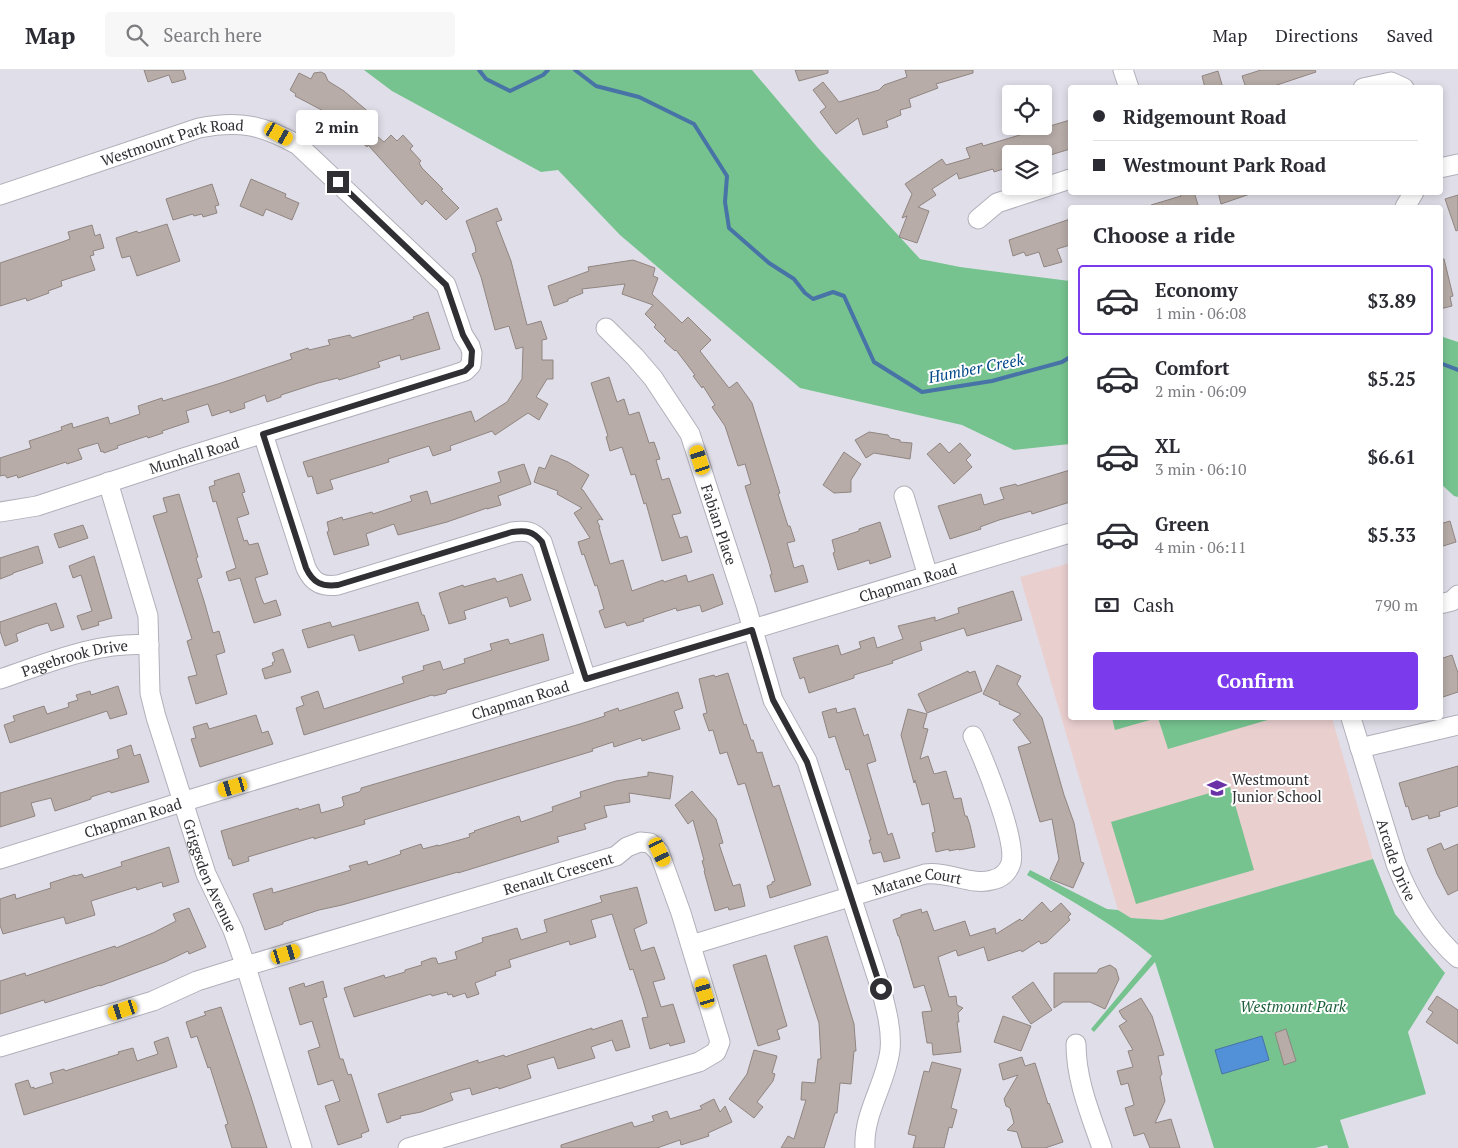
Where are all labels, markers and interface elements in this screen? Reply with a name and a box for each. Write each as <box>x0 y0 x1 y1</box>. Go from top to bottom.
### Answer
search box <box>105 12 455 57</box>
text: Map <box>25 19 75 51</box>
icon: search <box>123 21 151 49</box>
text: Search here <box>163 22 262 47</box>
text: Map <box>1212 23 1247 47</box>
text: Directions <box>1275 23 1358 47</box>
text: Saved <box>1386 23 1433 47</box>
map controls <box>1002 85 1052 195</box>
button: locate <box>1002 85 1052 135</box>
text: Ridgemount Road <box>1123 104 1287 129</box>
callout: 2 min <box>297 109 379 144</box>
street label: Westmount Park Road <box>98 114 244 170</box>
text: 2 min <box>315 116 359 138</box>
car <box>262 120 295 148</box>
button: layers <box>1002 145 1052 195</box>
text: Westmount Park Road <box>1123 152 1326 177</box>
route end <box>327 171 349 193</box>
text: Choose a ride <box>1093 220 1235 249</box>
text: Economy <box>1155 277 1238 302</box>
icon: car <box>1095 278 1140 323</box>
text: $3.89 <box>1367 288 1416 313</box>
text: 1 min · 06:08 <box>1155 302 1247 324</box>
water label: Humber Creek <box>925 348 1026 388</box>
text: Comfort <box>1155 355 1230 380</box>
icon: car <box>1095 356 1140 401</box>
text: $5.25 <box>1367 366 1416 391</box>
text: 2 min · 06:09 <box>1155 380 1247 402</box>
street label: Munhall Road <box>147 432 241 478</box>
text: XL <box>1155 433 1180 458</box>
icon: car <box>1095 434 1140 479</box>
car <box>688 443 711 477</box>
text: $6.61 <box>1367 444 1416 469</box>
text: 3 min · 06:10 <box>1155 458 1247 480</box>
street label: Fabian Place <box>697 482 742 568</box>
text: Green <box>1155 511 1209 536</box>
icon: car <box>1095 512 1140 557</box>
text: $5.33 <box>1367 522 1416 547</box>
text: 4 min · 06:11 <box>1155 536 1247 558</box>
street label: Chapman Road <box>856 558 959 606</box>
icon: cash <box>1093 591 1121 619</box>
text: Cash <box>1133 592 1174 617</box>
text: 790 m <box>1375 594 1418 616</box>
street label: Pagebrook Drive <box>18 635 129 681</box>
button: Confirm <box>1093 652 1418 710</box>
street label: Chapman Road <box>469 675 571 724</box>
place label: Westmount Junior School <box>1232 769 1322 806</box>
car <box>216 776 249 798</box>
school or university icon: Westmount Junior School <box>1206 777 1228 799</box>
street label: Chapman Road <box>81 793 184 842</box>
street label: Griggsden Avenue <box>179 816 242 935</box>
street label: Arcade Drive <box>1373 816 1421 904</box>
car <box>646 835 673 869</box>
street label: Renault Crescent <box>501 847 616 899</box>
street label: Matane Court <box>870 863 964 899</box>
car <box>269 942 302 966</box>
car <box>693 976 716 1010</box>
route start <box>870 978 892 1000</box>
park label: Westmount Park <box>1240 996 1347 1016</box>
car <box>106 998 139 1022</box>

